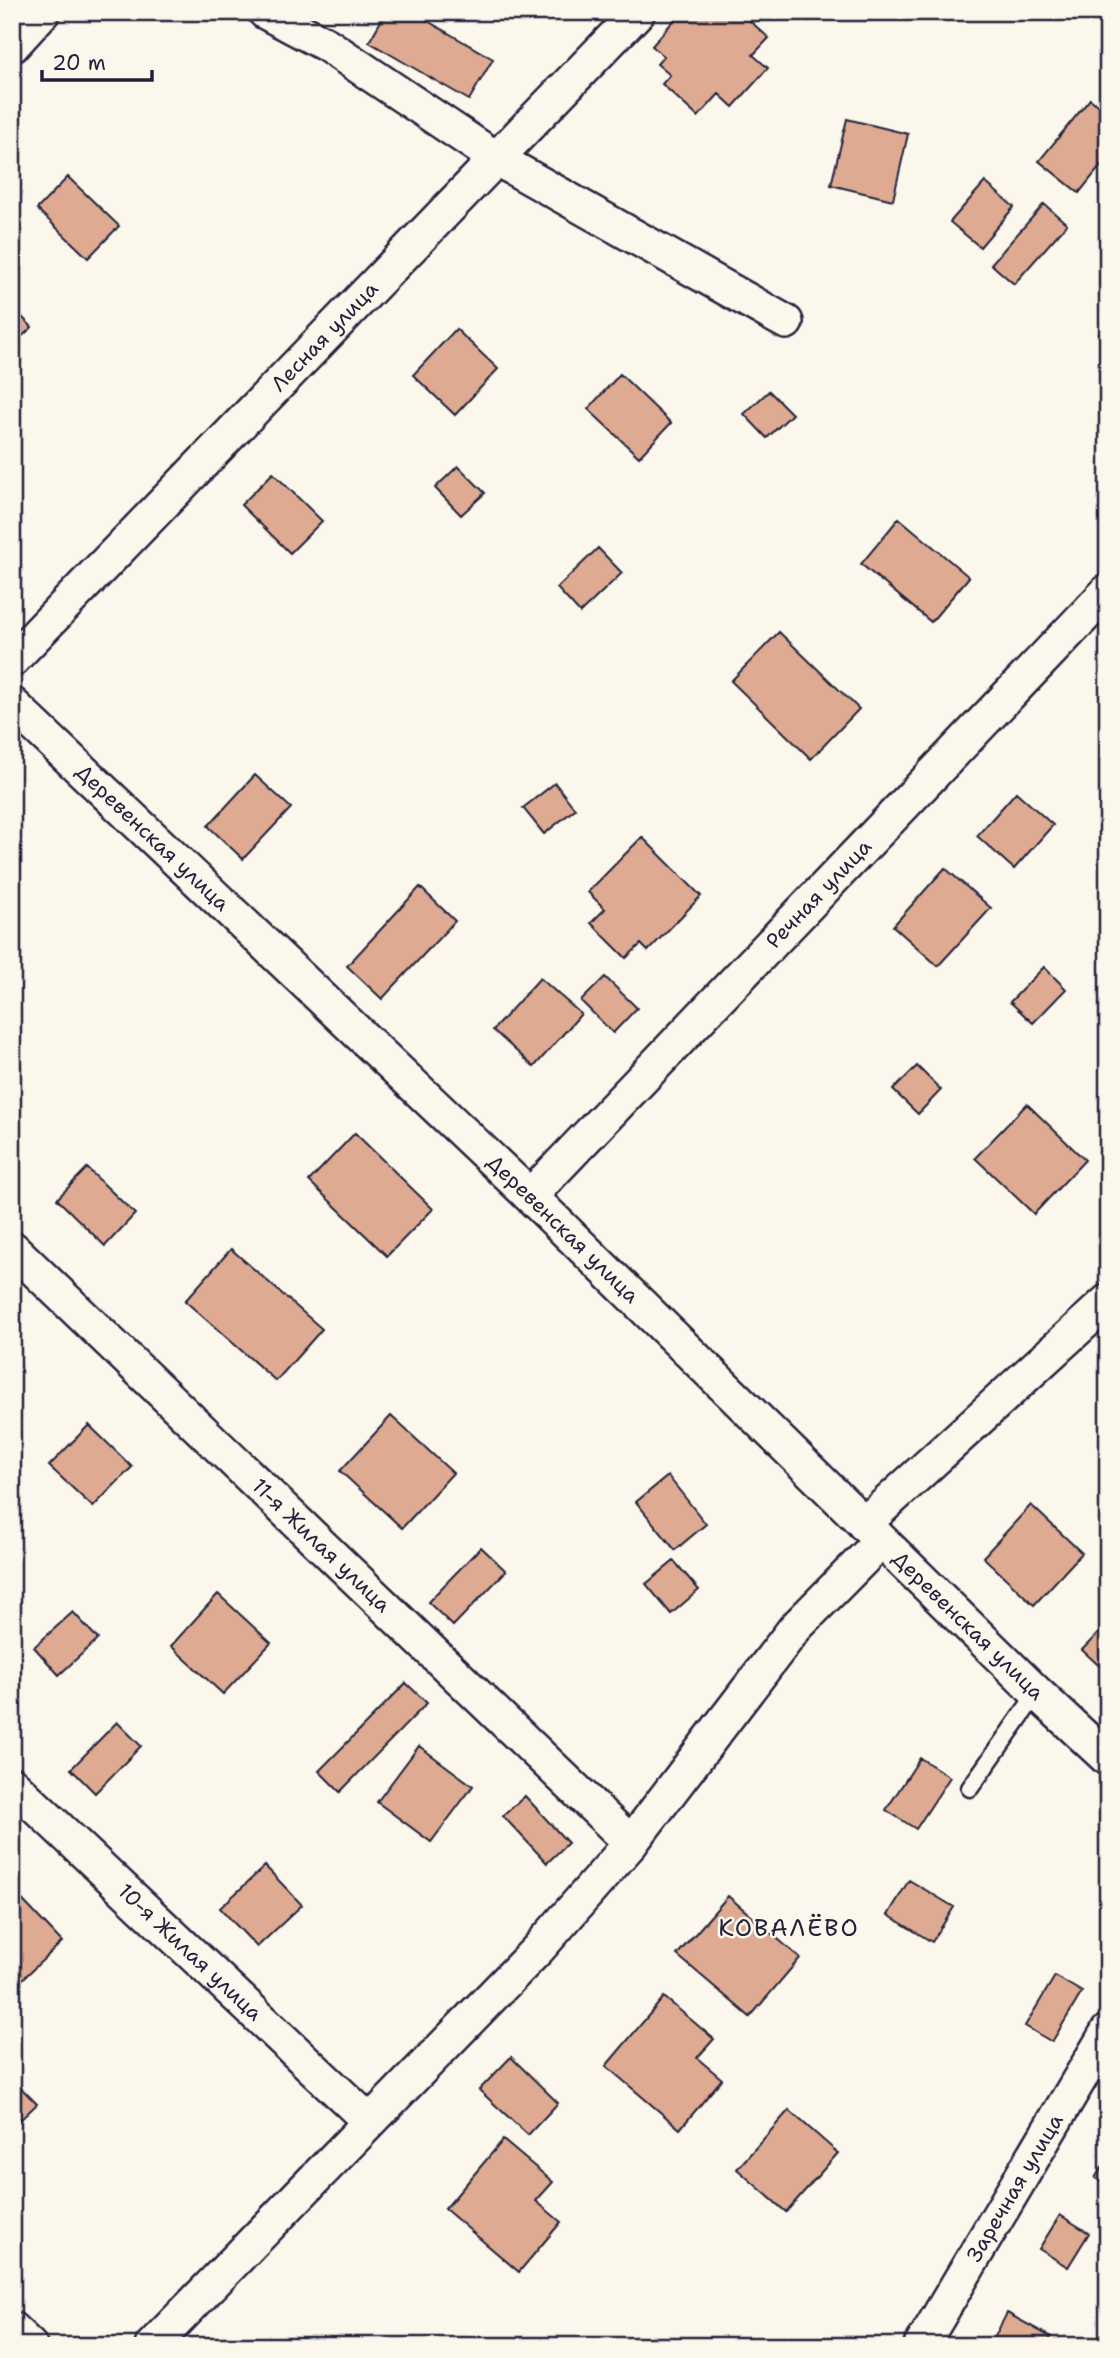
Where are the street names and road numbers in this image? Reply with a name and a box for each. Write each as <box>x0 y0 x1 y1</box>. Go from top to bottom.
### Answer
street label: Лесная улица <box>265 275 384 398</box>
street label: Деревенская улица <box>70 758 236 917</box>
street label: Речная улица <box>760 833 878 955</box>
street label: Деревенская улица <box>481 1148 645 1309</box>
street label: 11-я Жилая улица <box>246 1472 397 1619</box>
street label: Деревенская улица <box>886 1545 1050 1706</box>
street label: 10-я Жилая улица <box>112 1877 268 2027</box>
street label: Заречная улица <box>960 2109 1070 2267</box>

